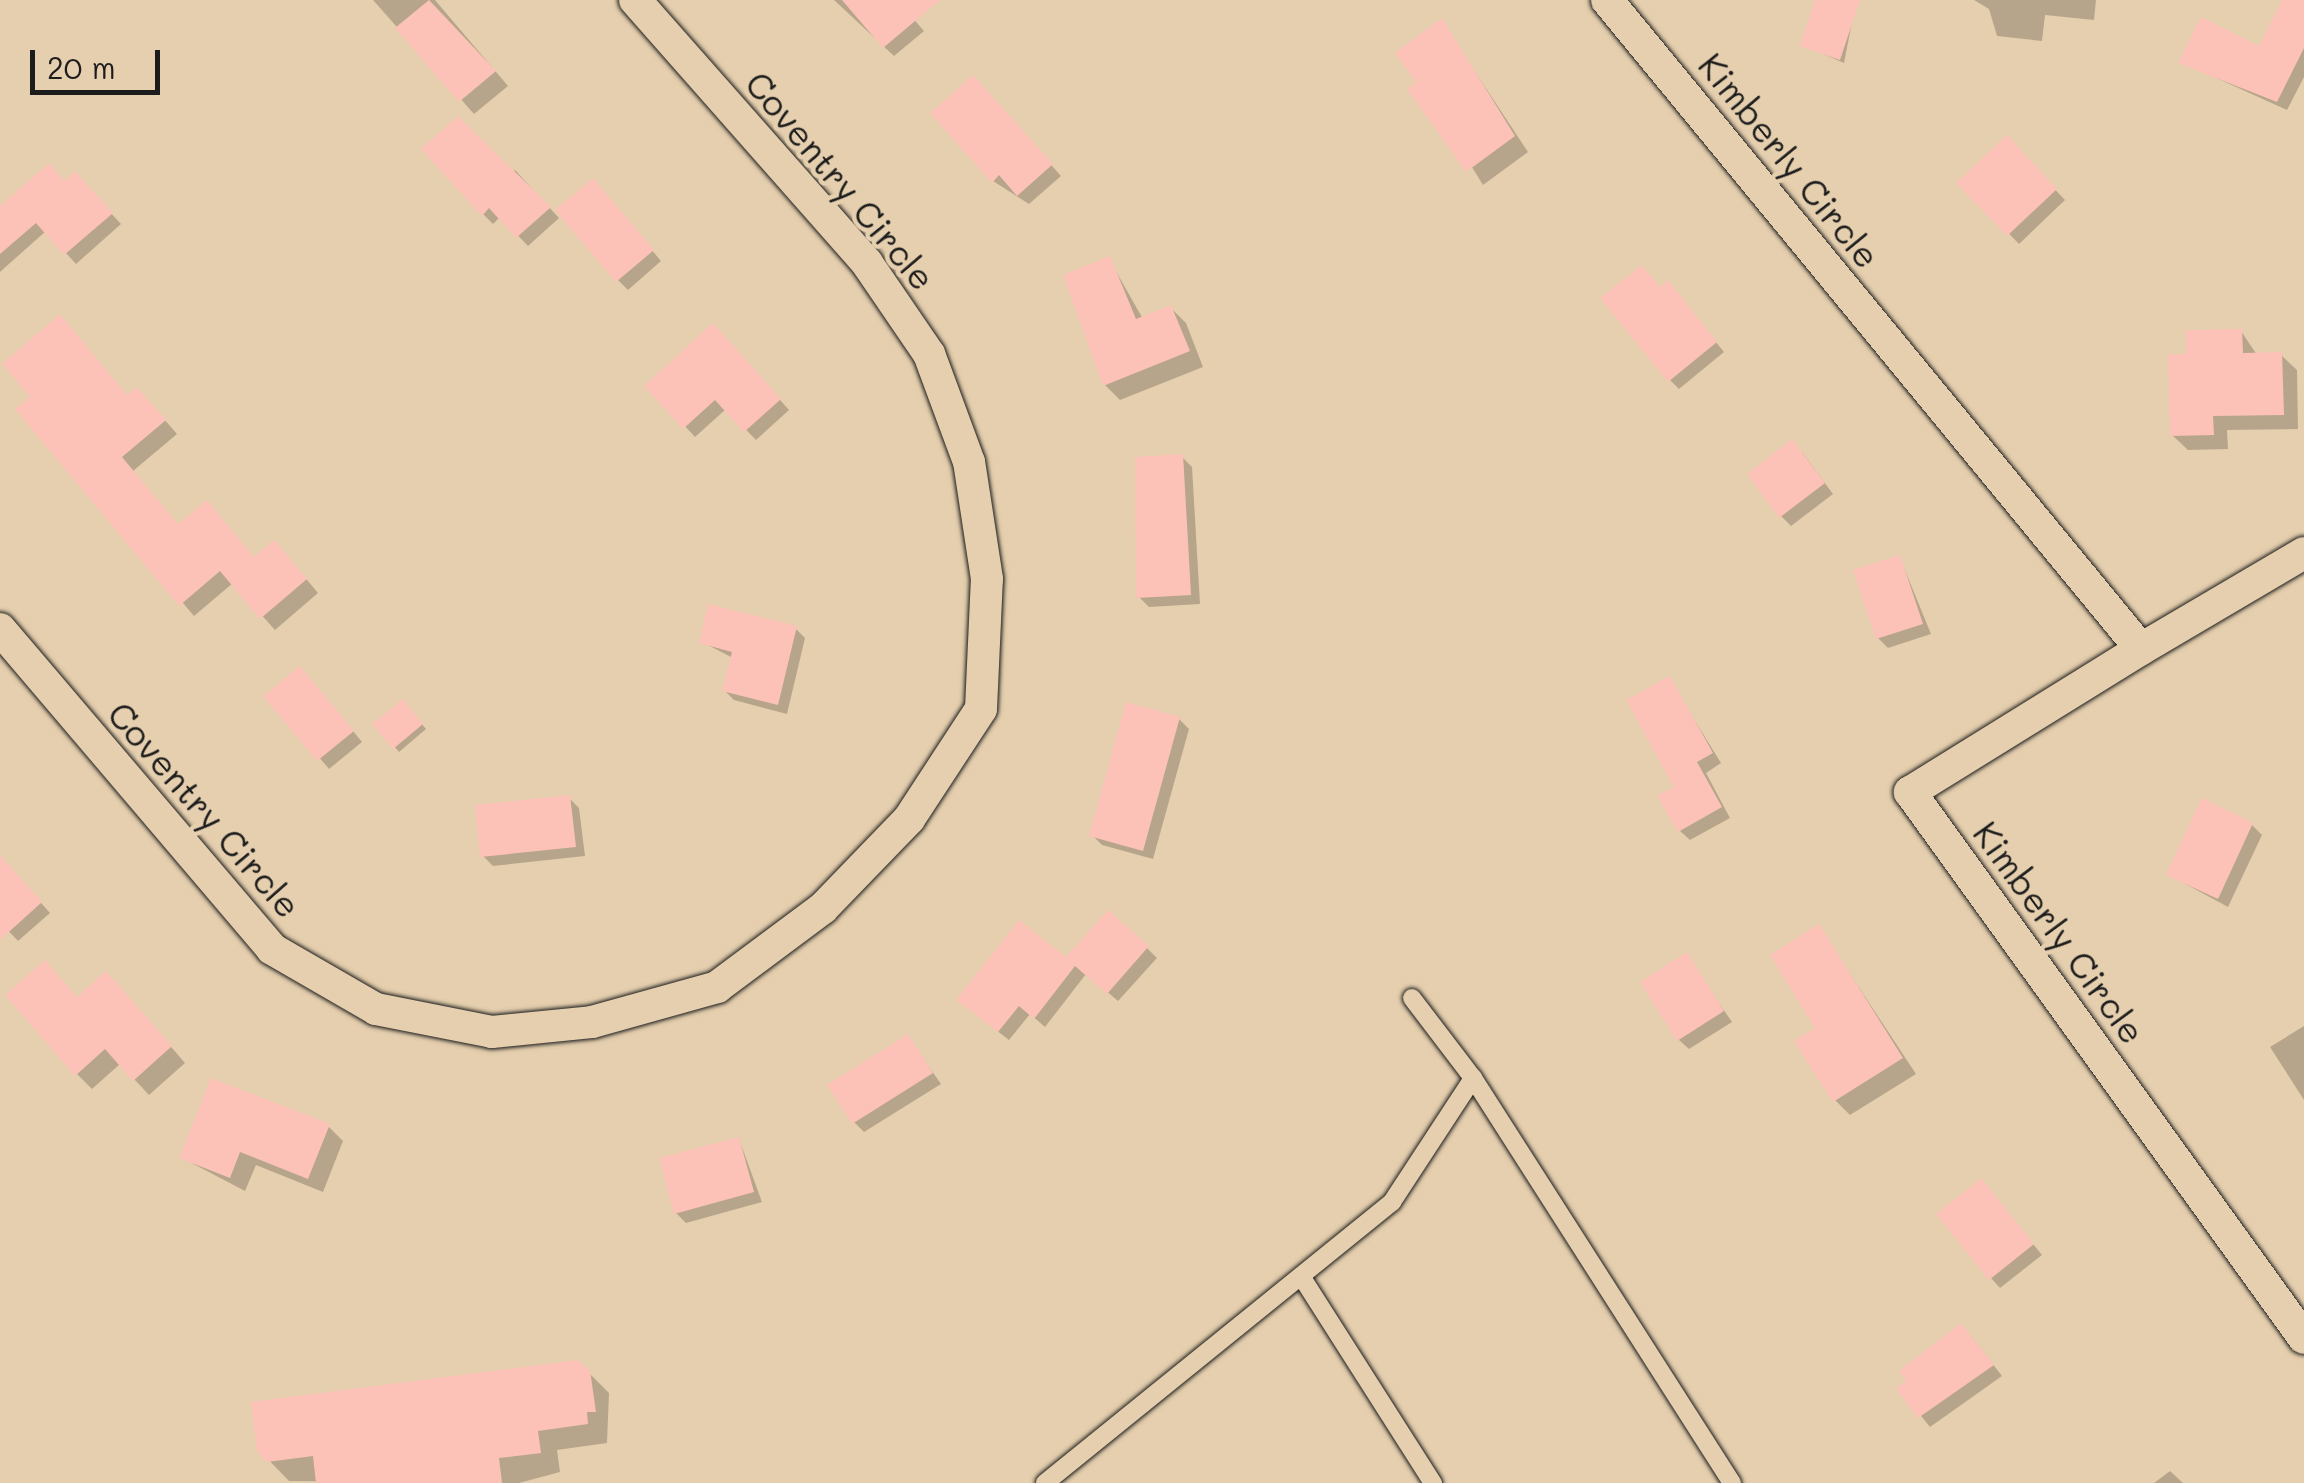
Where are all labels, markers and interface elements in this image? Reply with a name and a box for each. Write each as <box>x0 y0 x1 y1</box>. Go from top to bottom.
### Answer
scale bar <box>35 30 165 92</box>
street label: Kimberly Circle <box>1691 44 1889 276</box>
text: 20 m <box>47 47 116 87</box>
street label: Coventry Circle <box>737 62 945 298</box>
street label: Coventry Circle <box>100 693 310 925</box>
street label: Kimberly Circle <box>1965 813 2155 1051</box>

